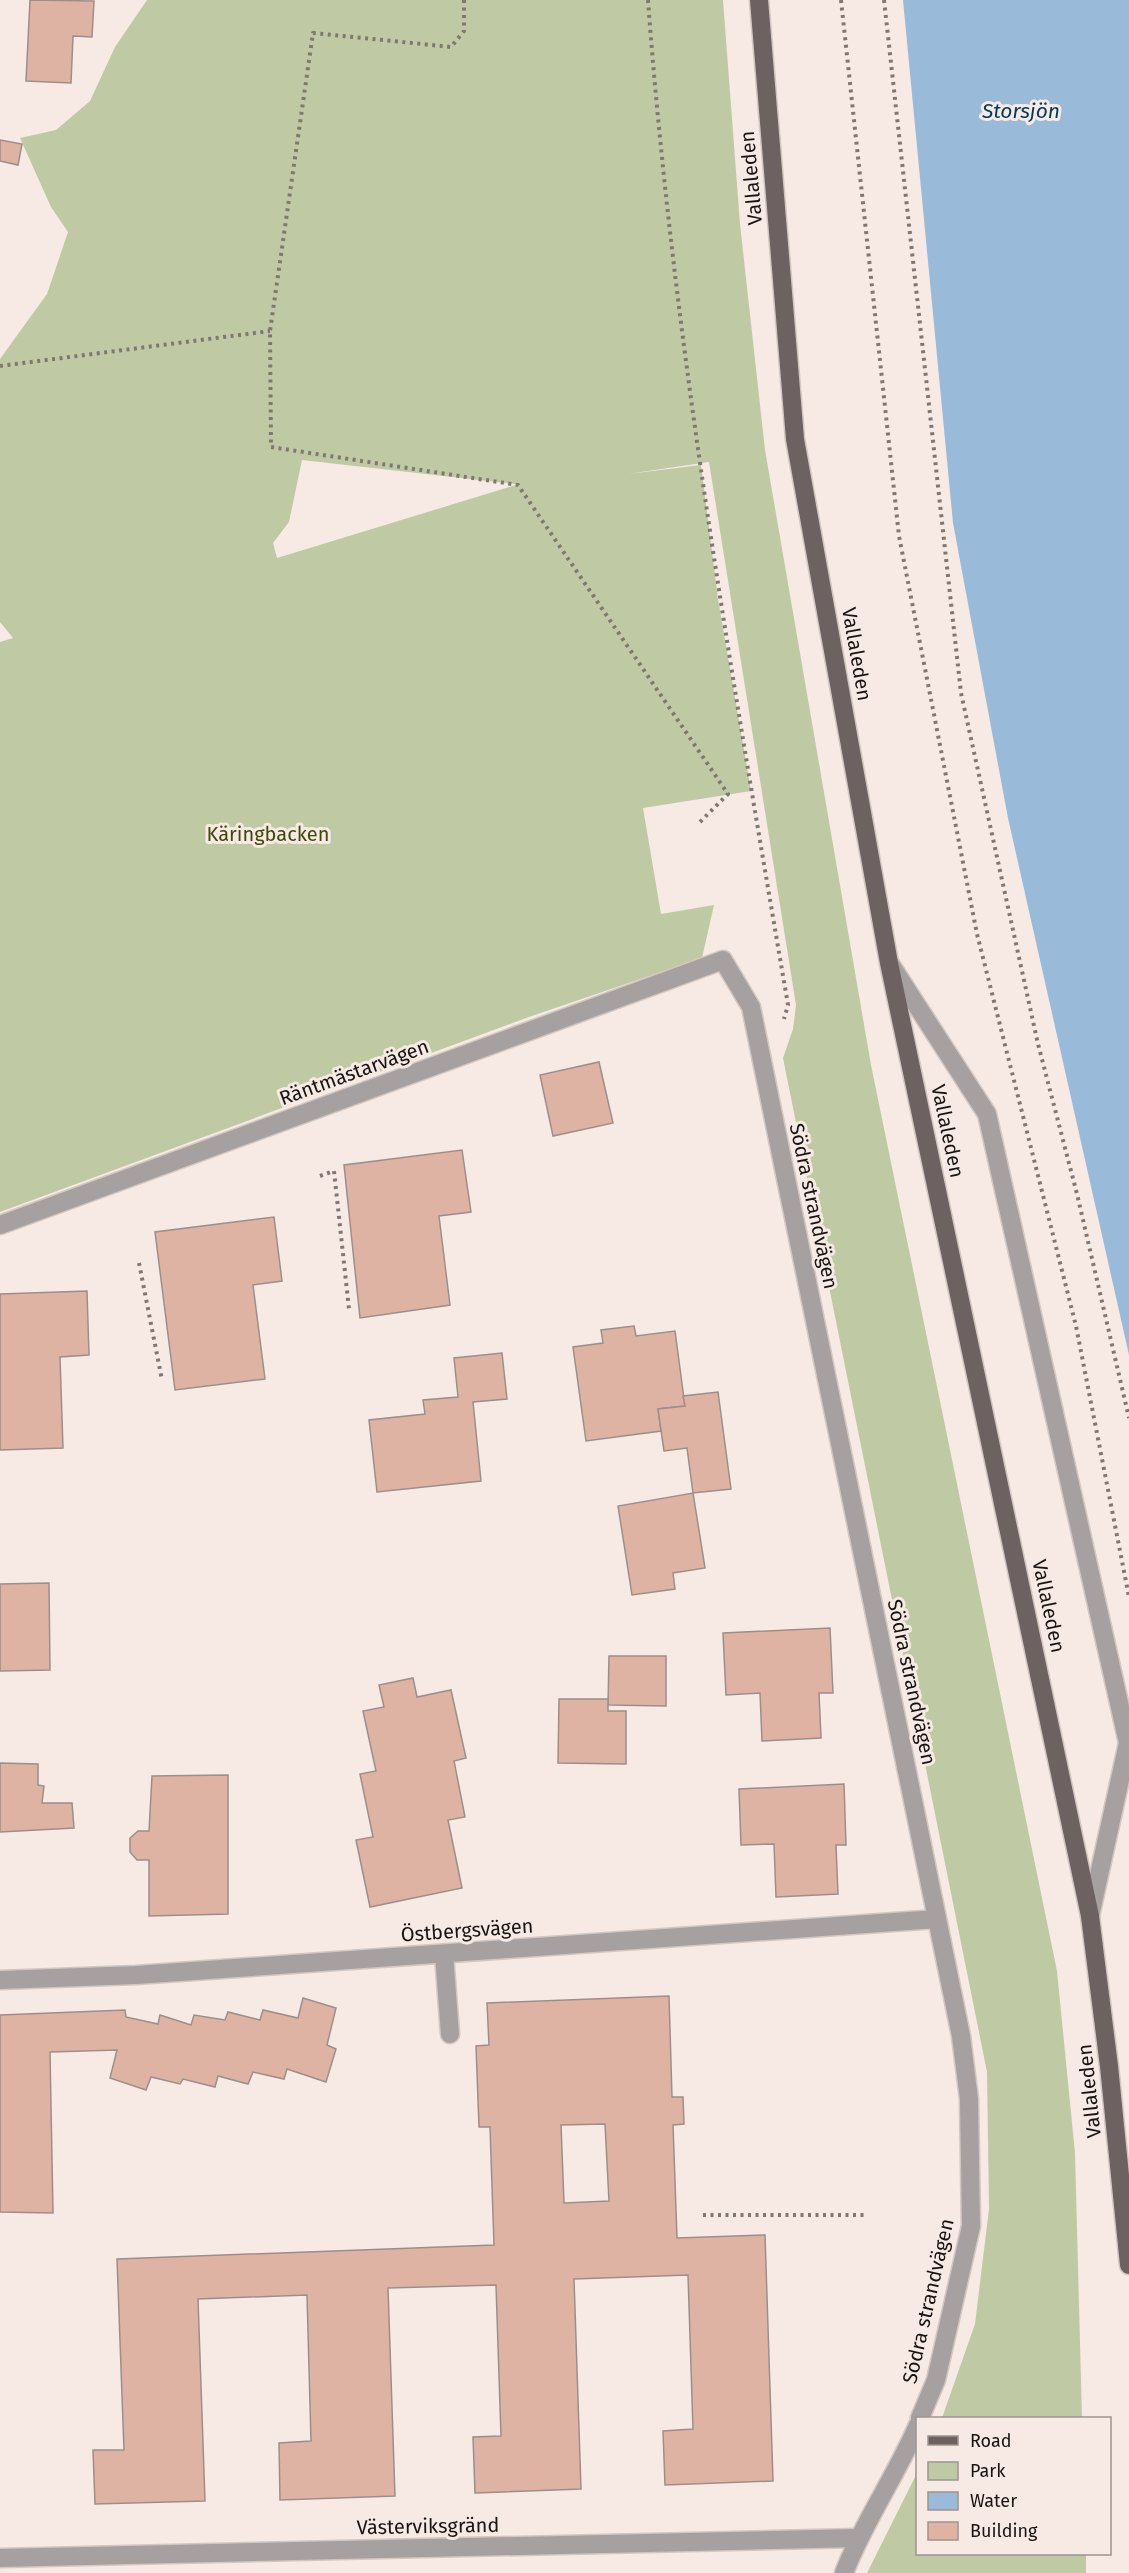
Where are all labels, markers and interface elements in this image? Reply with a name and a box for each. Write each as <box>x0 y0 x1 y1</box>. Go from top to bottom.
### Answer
water label: Storsjön <box>981 98 1060 124</box>
street label: Vallaleden <box>735 130 767 226</box>
street label: Vallaleden <box>837 605 877 703</box>
park label: Käringbacken <box>207 822 329 846</box>
street label: Räntmästarvägen <box>276 1034 432 1110</box>
street label: Vallaleden <box>926 1082 970 1180</box>
street label: Södra strandvägen <box>785 1121 843 1291</box>
street label: Vallaleden <box>1027 1557 1071 1655</box>
street label: Södra strandvägen <box>883 1597 941 1767</box>
street label: Östbergsvägen <box>400 1913 534 1947</box>
street label: Vallaleden <box>1072 2043 1106 2139</box>
street label: Södra strandvägen <box>897 2216 959 2386</box>
legend <box>916 2417 1111 2555</box>
text: Road <box>970 2430 1012 2452</box>
text: Park <box>970 2460 1006 2482</box>
text: Water <box>970 2490 1017 2512</box>
street label: Västerviksgränd <box>356 2513 500 2539</box>
text: Building <box>970 2520 1038 2542</box>

